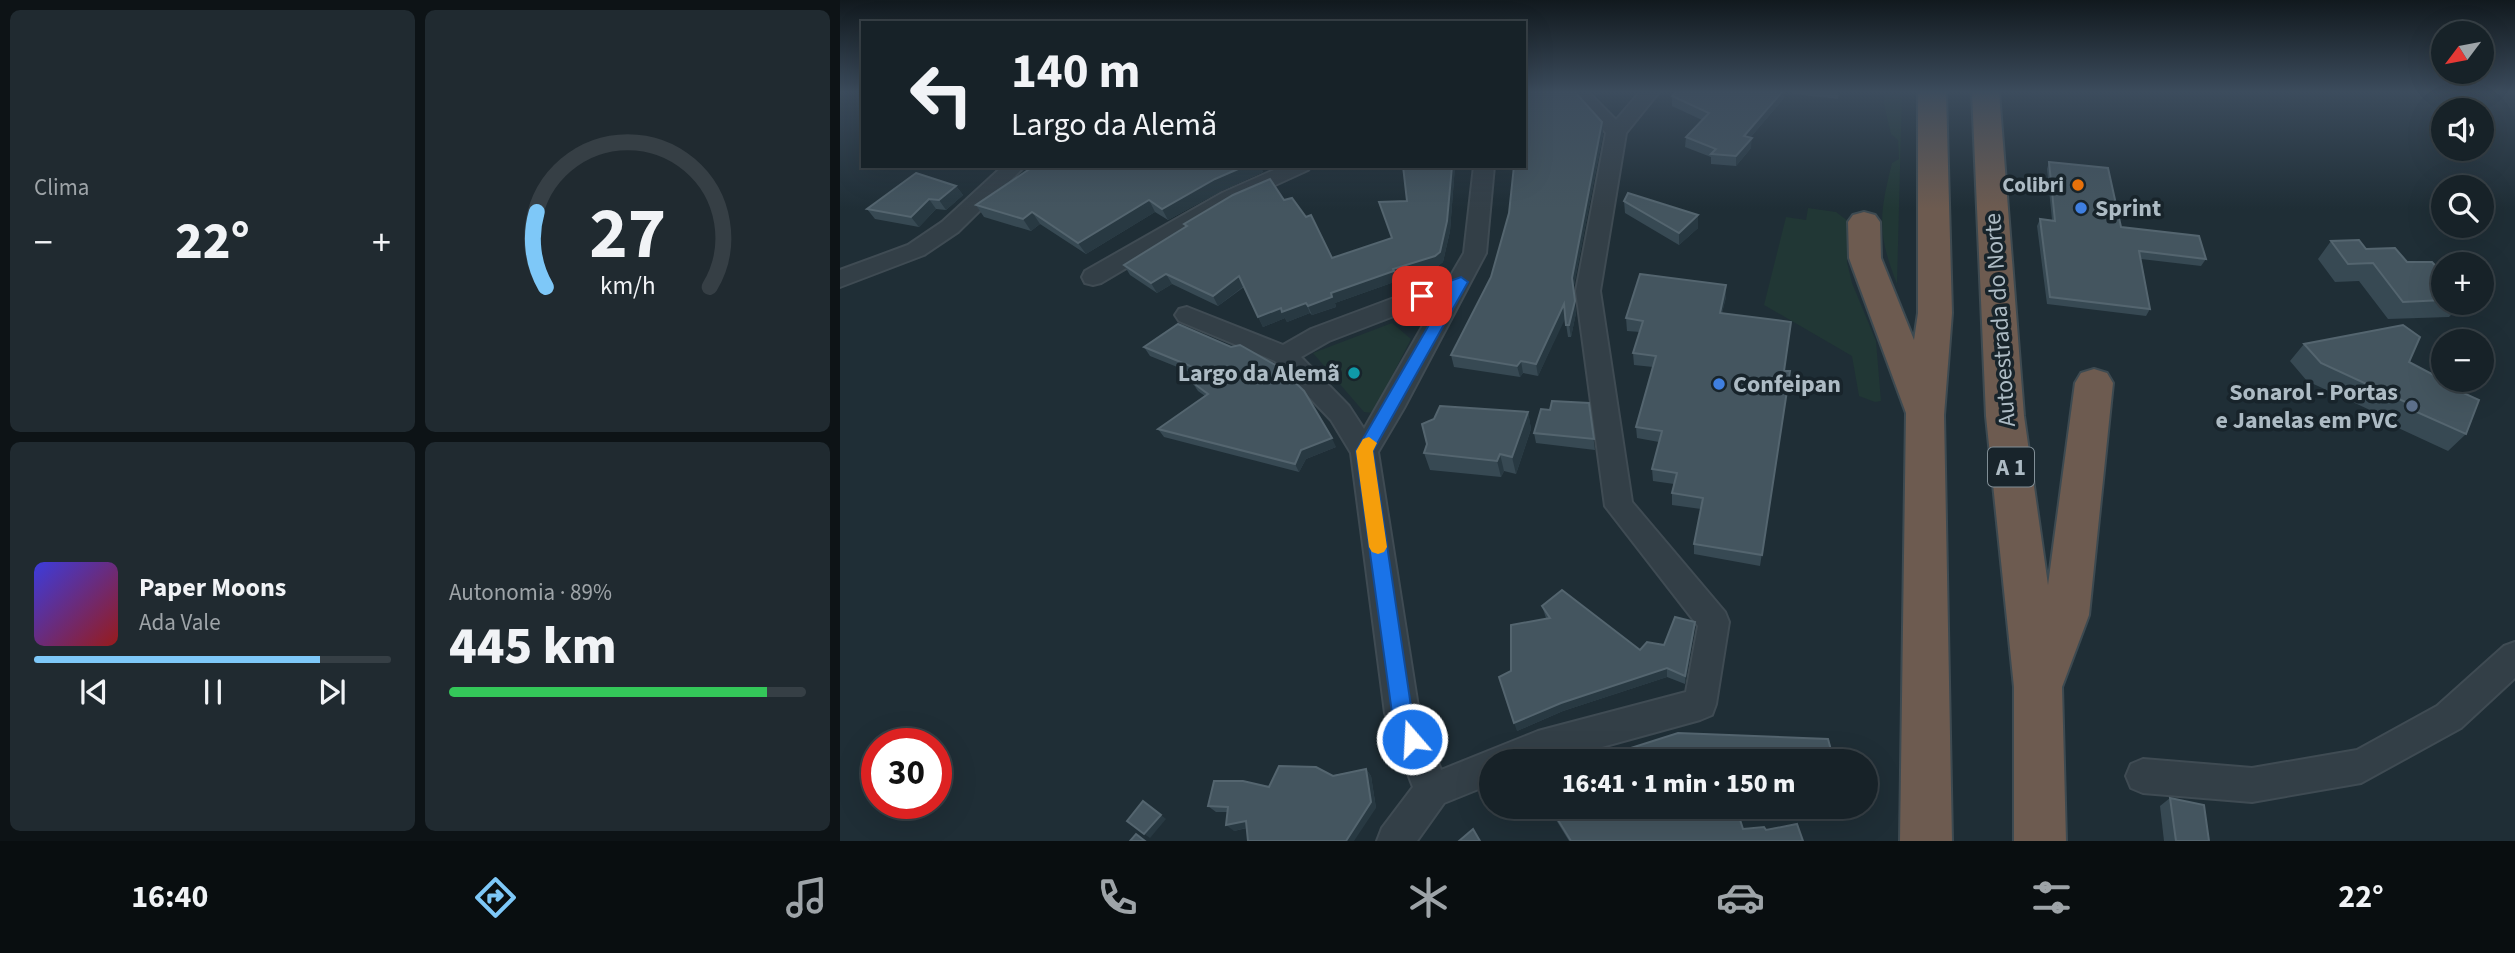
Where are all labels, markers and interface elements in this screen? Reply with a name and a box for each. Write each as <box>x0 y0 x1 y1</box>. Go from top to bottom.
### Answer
north arrow <box>2431 21 2494 84</box>
map controls <box>2431 21 2494 392</box>
text: 140 m <box>1011 37 1140 107</box>
icon: left <box>896 49 987 140</box>
button: sound <box>2431 98 2494 161</box>
text: Largo da Alemã <box>1011 102 1217 148</box>
place label: Colibri <box>2002 170 2064 200</box>
text: Clima <box>34 171 89 204</box>
button: search <box>2431 175 2494 238</box>
marker: Colibri <box>2070 177 2086 193</box>
text: 27 <box>589 182 666 286</box>
place label: Sprint <box>2095 191 2161 226</box>
marker: Sprint <box>2073 200 2089 216</box>
text: 22° <box>175 205 250 279</box>
street label: Autoestrada do Norte <box>1975 212 2025 428</box>
text: − <box>34 216 53 270</box>
text: + <box>372 216 391 270</box>
button: + <box>2431 252 2494 315</box>
pin <box>1392 266 1452 326</box>
text: km/h <box>600 268 655 304</box>
icon: arrive <box>1403 277 1441 315</box>
button: − <box>2431 329 2494 392</box>
place label: Largo da Alemã <box>1178 356 1340 391</box>
marker: Largo da Alemã <box>1346 365 1362 381</box>
place label: Confeipan <box>1733 367 1841 402</box>
place label: Sonarol - Portas e Janelas em PVC <box>2216 375 2398 438</box>
marker: Confeipan <box>1711 376 1727 392</box>
marker: Sonarol - Portas e Janelas em PVC <box>2404 398 2420 414</box>
road number: A 1 <box>1988 447 2034 486</box>
text: Paper Moons <box>139 569 286 606</box>
text: Autonomia · 89% <box>449 576 612 609</box>
text: Ada Vale <box>139 606 221 639</box>
text: 445 km <box>449 610 617 684</box>
icon: previous <box>75 673 113 711</box>
icon: pause <box>194 673 232 711</box>
icon: next <box>313 673 351 711</box>
position arrow <box>1375 702 1449 776</box>
speed limit sign: 30 <box>861 728 952 819</box>
text: 16:41 · 1 min · 150 m <box>1562 765 1795 802</box>
icon: directions <box>471 873 520 922</box>
icon: music <box>782 873 831 922</box>
icon: phone <box>1093 873 1142 922</box>
icon: climate <box>1404 873 1453 922</box>
icon: car <box>1716 873 1765 922</box>
icon: filters <box>2027 873 2076 922</box>
text: 16:40 <box>131 874 208 920</box>
text: 22° <box>2338 874 2384 920</box>

